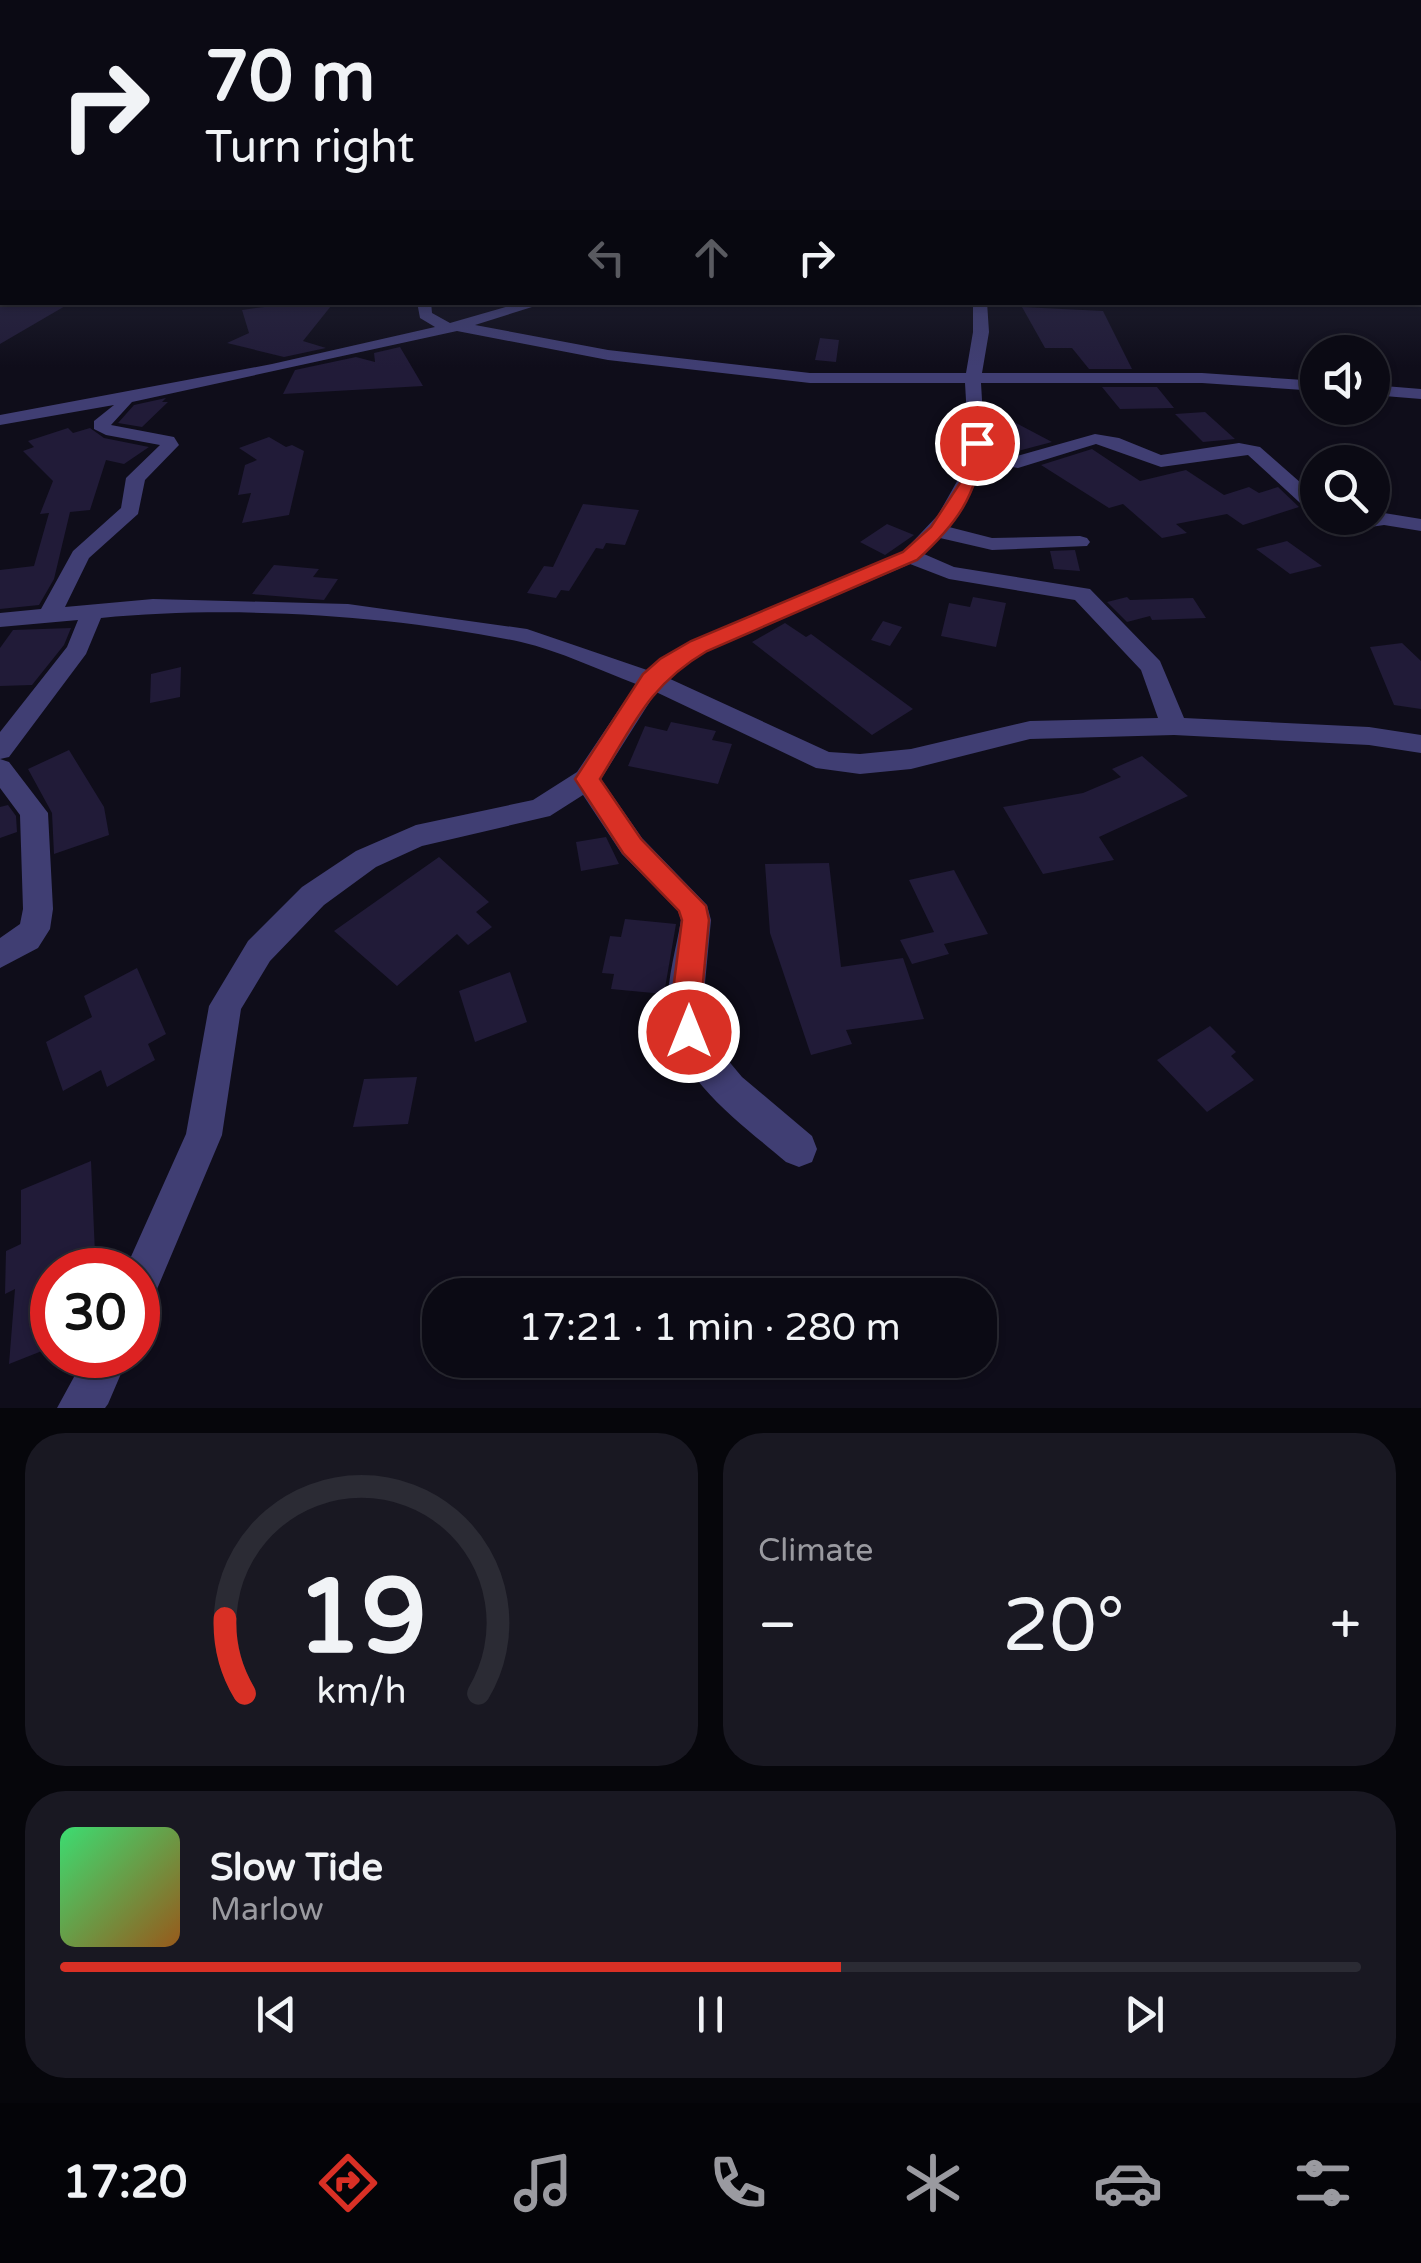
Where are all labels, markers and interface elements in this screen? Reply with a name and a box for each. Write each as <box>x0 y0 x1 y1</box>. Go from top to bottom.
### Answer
text: 70 m <box>205 36 375 120</box>
icon: right <box>40 40 170 170</box>
text: Turn right <box>205 121 414 175</box>
icon: left <box>579 230 634 285</box>
icon: ahead <box>684 230 739 285</box>
icon: right <box>789 230 844 285</box>
map controls <box>1300 335 1390 535</box>
button: sound <box>1300 335 1390 425</box>
pin <box>935 401 1020 486</box>
icon: arrive <box>950 416 1005 471</box>
button: search <box>1300 445 1390 535</box>
position arrow <box>637 980 741 1084</box>
speed limit sign: 30 <box>30 1248 160 1378</box>
text: 17:21 · 1 min · 280 m <box>518 1305 901 1351</box>
text: Climate <box>758 1532 873 1570</box>
text: 19 <box>296 1556 427 1681</box>
text: 20° <box>1002 1581 1125 1671</box>
text: − <box>758 1593 797 1659</box>
text: + <box>1330 1593 1361 1659</box>
text: km/h <box>317 1670 406 1713</box>
text: Slow Tide <box>210 1845 383 1891</box>
text: Marlow <box>210 1891 324 1929</box>
icon: previous <box>249 1987 304 2042</box>
icon: pause <box>683 1987 738 2042</box>
icon: next <box>1117 1987 1172 2042</box>
icon: directions <box>313 2148 383 2218</box>
icon: music <box>508 2148 578 2218</box>
icon: phone <box>703 2148 773 2218</box>
icon: climate <box>898 2148 968 2218</box>
icon: car <box>1093 2148 1163 2218</box>
icon: filters <box>1288 2148 1358 2218</box>
text: 17:20 <box>63 2156 187 2210</box>

